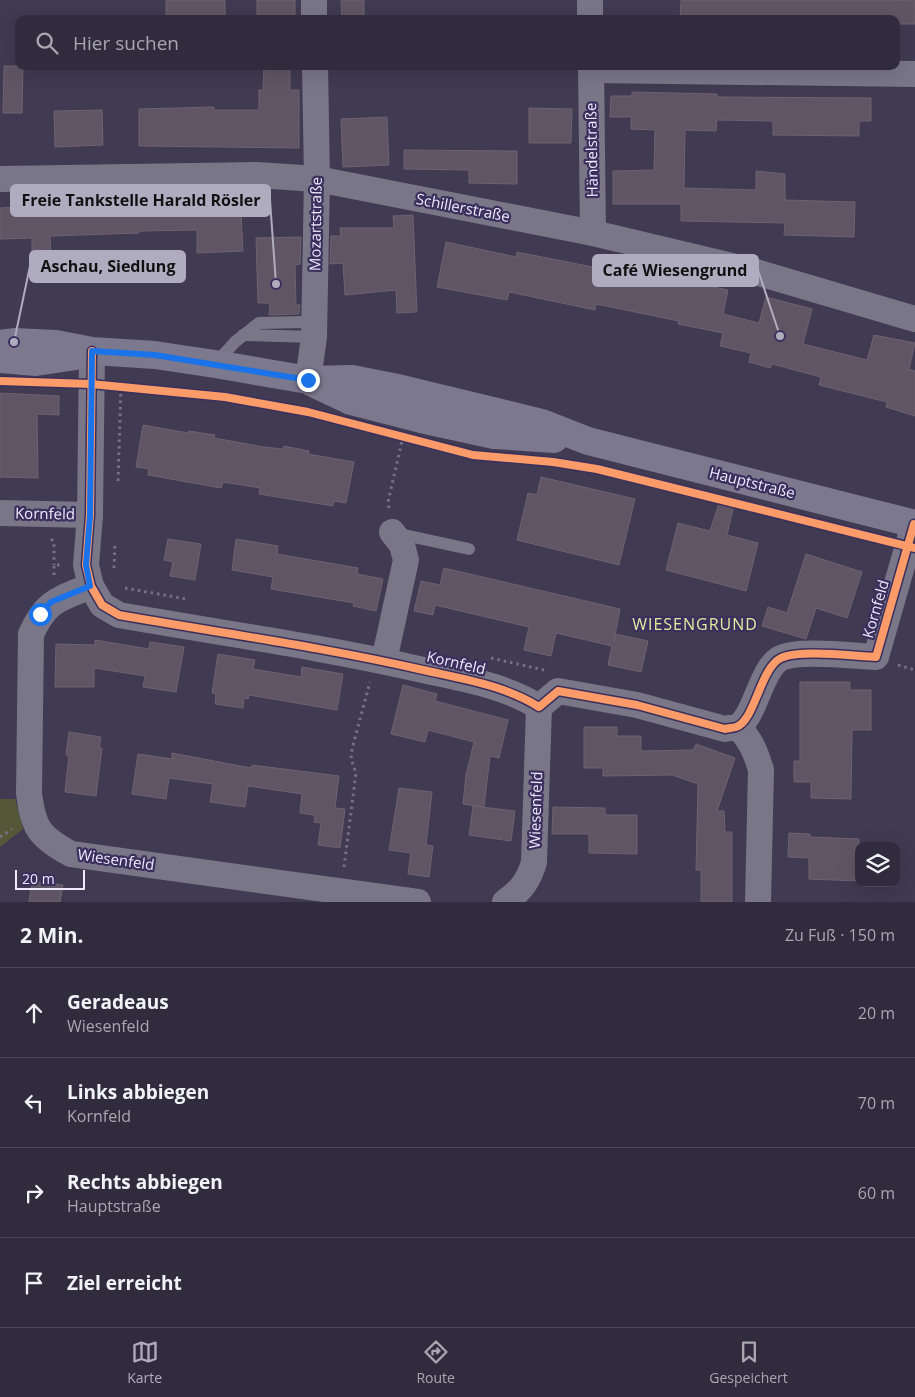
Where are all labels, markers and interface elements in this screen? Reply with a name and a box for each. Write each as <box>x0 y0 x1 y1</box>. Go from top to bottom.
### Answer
search box <box>15 15 900 70</box>
icon: search <box>33 29 61 57</box>
text: Hier suchen <box>73 30 179 56</box>
street label: Händelstraße <box>580 102 602 198</box>
street label: Mozartstraße <box>304 177 326 271</box>
callout: Freie Tankstelle Harald Rösler <box>11 185 270 216</box>
street label: Schillerstraße <box>415 188 512 226</box>
text: Freie Tankstelle Harald Rösler <box>21 189 261 211</box>
callout: Aschau, Siedlung <box>30 251 185 282</box>
text: Aschau, Siedlung <box>41 255 175 277</box>
callout: Café Wiesengrund <box>593 255 758 286</box>
text: Café Wiesengrund <box>603 259 747 281</box>
route end <box>297 369 320 392</box>
street label: Hauptstraße <box>707 462 797 502</box>
street label: Kornfeld <box>15 502 75 524</box>
street label: Kornfeld <box>857 577 893 640</box>
route start <box>29 603 52 626</box>
district label: WIESENGRUND <box>632 613 758 635</box>
street label: Kornfeld <box>425 646 488 679</box>
street label: Wiesenfeld <box>524 771 546 849</box>
map controls <box>855 842 900 887</box>
button: layers <box>855 842 900 887</box>
street label: Wiesenfeld <box>76 844 156 874</box>
scale bar <box>15 867 85 890</box>
text: 20 m <box>22 869 55 888</box>
text: 2 Min. <box>20 921 83 949</box>
text: Zu Fuß · 150 m <box>785 924 895 946</box>
text: Geradeaus <box>67 989 169 1015</box>
icon: ahead <box>20 999 48 1027</box>
text: 20 m <box>858 1002 895 1024</box>
text: Wiesenfeld <box>67 1015 149 1037</box>
text: Links abbiegen <box>67 1079 209 1105</box>
icon: left <box>20 1089 48 1117</box>
text: 70 m <box>858 1092 895 1114</box>
text: Kornfeld <box>67 1105 131 1127</box>
text: Rechts abbiegen <box>67 1169 223 1195</box>
icon: right <box>20 1179 48 1207</box>
text: 60 m <box>858 1182 895 1204</box>
text: Hauptstraße <box>67 1195 161 1217</box>
icon: arrive <box>20 1269 48 1297</box>
text: Ziel erreicht <box>67 1270 182 1296</box>
tab: Karte <box>127 1338 162 1387</box>
tab: Route <box>416 1338 455 1387</box>
tab: Gespeichert <box>709 1338 788 1387</box>

